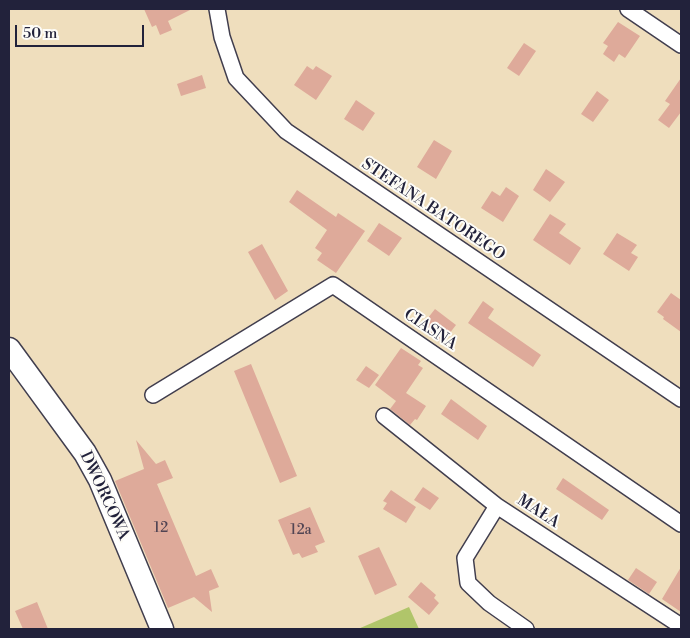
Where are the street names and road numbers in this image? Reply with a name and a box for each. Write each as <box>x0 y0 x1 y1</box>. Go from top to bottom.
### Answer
street label: STEFANA BATOREGO <box>358 155 508 265</box>
street label: CIASNA <box>400 305 460 355</box>
street label: DWORCOWA <box>75 449 133 543</box>
street label: MAŁA <box>513 491 563 533</box>

